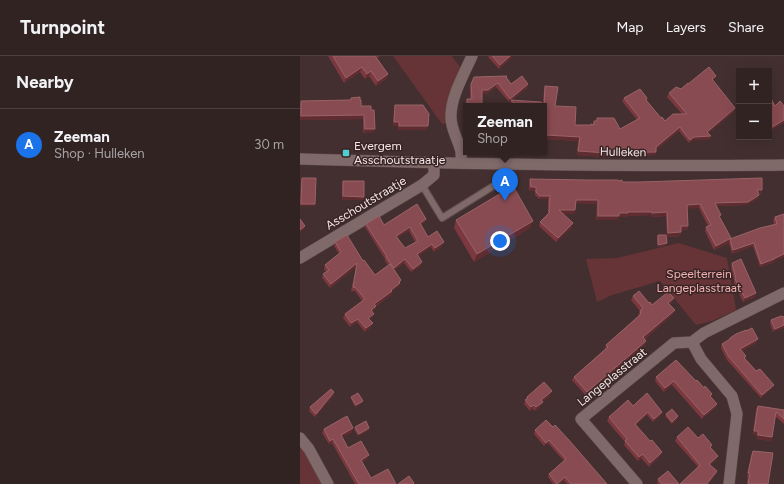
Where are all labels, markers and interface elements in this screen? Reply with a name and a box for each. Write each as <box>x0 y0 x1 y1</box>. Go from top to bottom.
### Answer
text: Turnpoint <box>20 16 105 39</box>
text: Map <box>616 19 644 36</box>
text: Layers <box>666 19 706 36</box>
text: Share <box>728 19 764 36</box>
map controls <box>736 68 772 140</box>
button: + <box>736 68 772 104</box>
text: Nearby <box>16 72 74 92</box>
popup <box>463 103 547 155</box>
button: − <box>736 104 772 140</box>
text: Zeeman <box>477 113 533 131</box>
text: Zeeman <box>54 128 110 146</box>
text: Shop <box>477 131 508 146</box>
text: A <box>24 137 34 152</box>
text: 30 m <box>254 137 284 152</box>
place label: Evergem Asschoutstraatje <box>354 139 446 167</box>
street label: Hulleken <box>600 145 647 159</box>
text: Shop · Hulleken <box>54 146 145 161</box>
marker: Evergem Asschoutstraatje <box>341 148 351 158</box>
pin: A <box>492 168 518 201</box>
street label: Asschoutstraatje <box>323 173 409 233</box>
your location <box>490 231 510 251</box>
park label: Speelterrein Langeplasstraat <box>656 267 742 295</box>
street label: Langeplasstraat <box>575 345 650 409</box>

